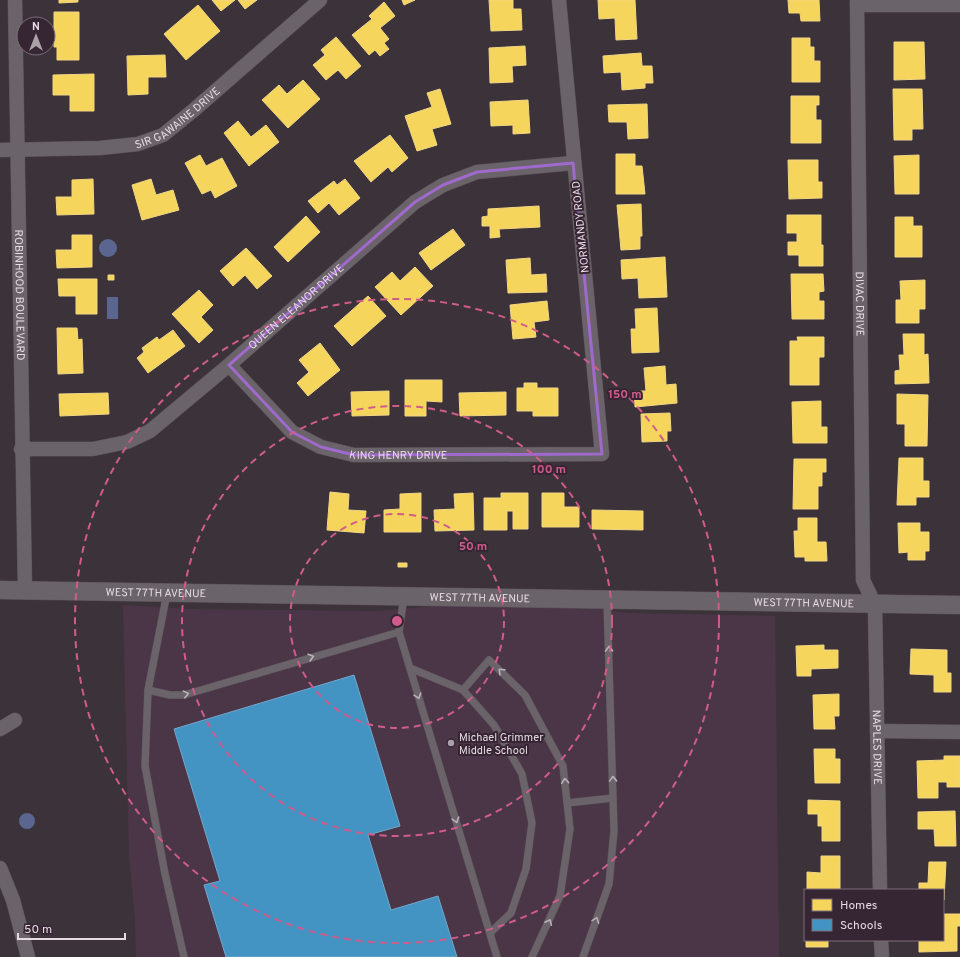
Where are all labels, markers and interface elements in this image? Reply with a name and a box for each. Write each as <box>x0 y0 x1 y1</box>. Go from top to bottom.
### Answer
north arrow <box>16 16 56 56</box>
text: N <box>32 20 40 34</box>
street label: SIR GAWAINE DRIVE <box>133 84 223 153</box>
street label: NORMANDY ROAD <box>569 180 593 274</box>
street label: ROBINHOOD BOULEVARD <box>11 229 27 360</box>
street label: QUEEN ELEANOR DRIVE <box>246 261 347 353</box>
street label: DIVAC DRIVE <box>852 271 866 336</box>
text: 150 m <box>608 387 642 403</box>
street label: KING HENRY DRIVE <box>348 448 447 463</box>
text: 100 m <box>532 462 566 478</box>
text: 50 m <box>459 539 487 555</box>
street label: WEST 77TH AVENUE <box>106 586 206 601</box>
street label: WEST 77TH AVENUE <box>430 591 530 606</box>
street label: WEST 77TH AVENUE <box>753 596 854 611</box>
centre of rings <box>390 614 404 628</box>
one-way arrow <box>605 646 613 652</box>
one-way arrow <box>308 653 315 662</box>
one-way arrow <box>498 669 505 676</box>
one-way arrow <box>183 690 190 698</box>
one-way arrow <box>413 692 422 699</box>
street label: NAPLES DRIVE <box>869 710 884 785</box>
place label: Michael Grimmer Middle School <box>459 731 544 758</box>
marker: Michael Grimmer Middle School <box>446 738 456 748</box>
one-way arrow <box>608 776 617 782</box>
one-way arrow <box>560 778 569 784</box>
one-way arrow <box>451 817 460 824</box>
legend <box>804 889 944 941</box>
text: Homes <box>840 898 877 914</box>
scale bar <box>18 915 125 941</box>
one-way arrow <box>591 917 600 924</box>
one-way arrow <box>544 918 552 926</box>
text: Schools <box>840 918 882 934</box>
text: 50 m <box>24 922 52 938</box>

